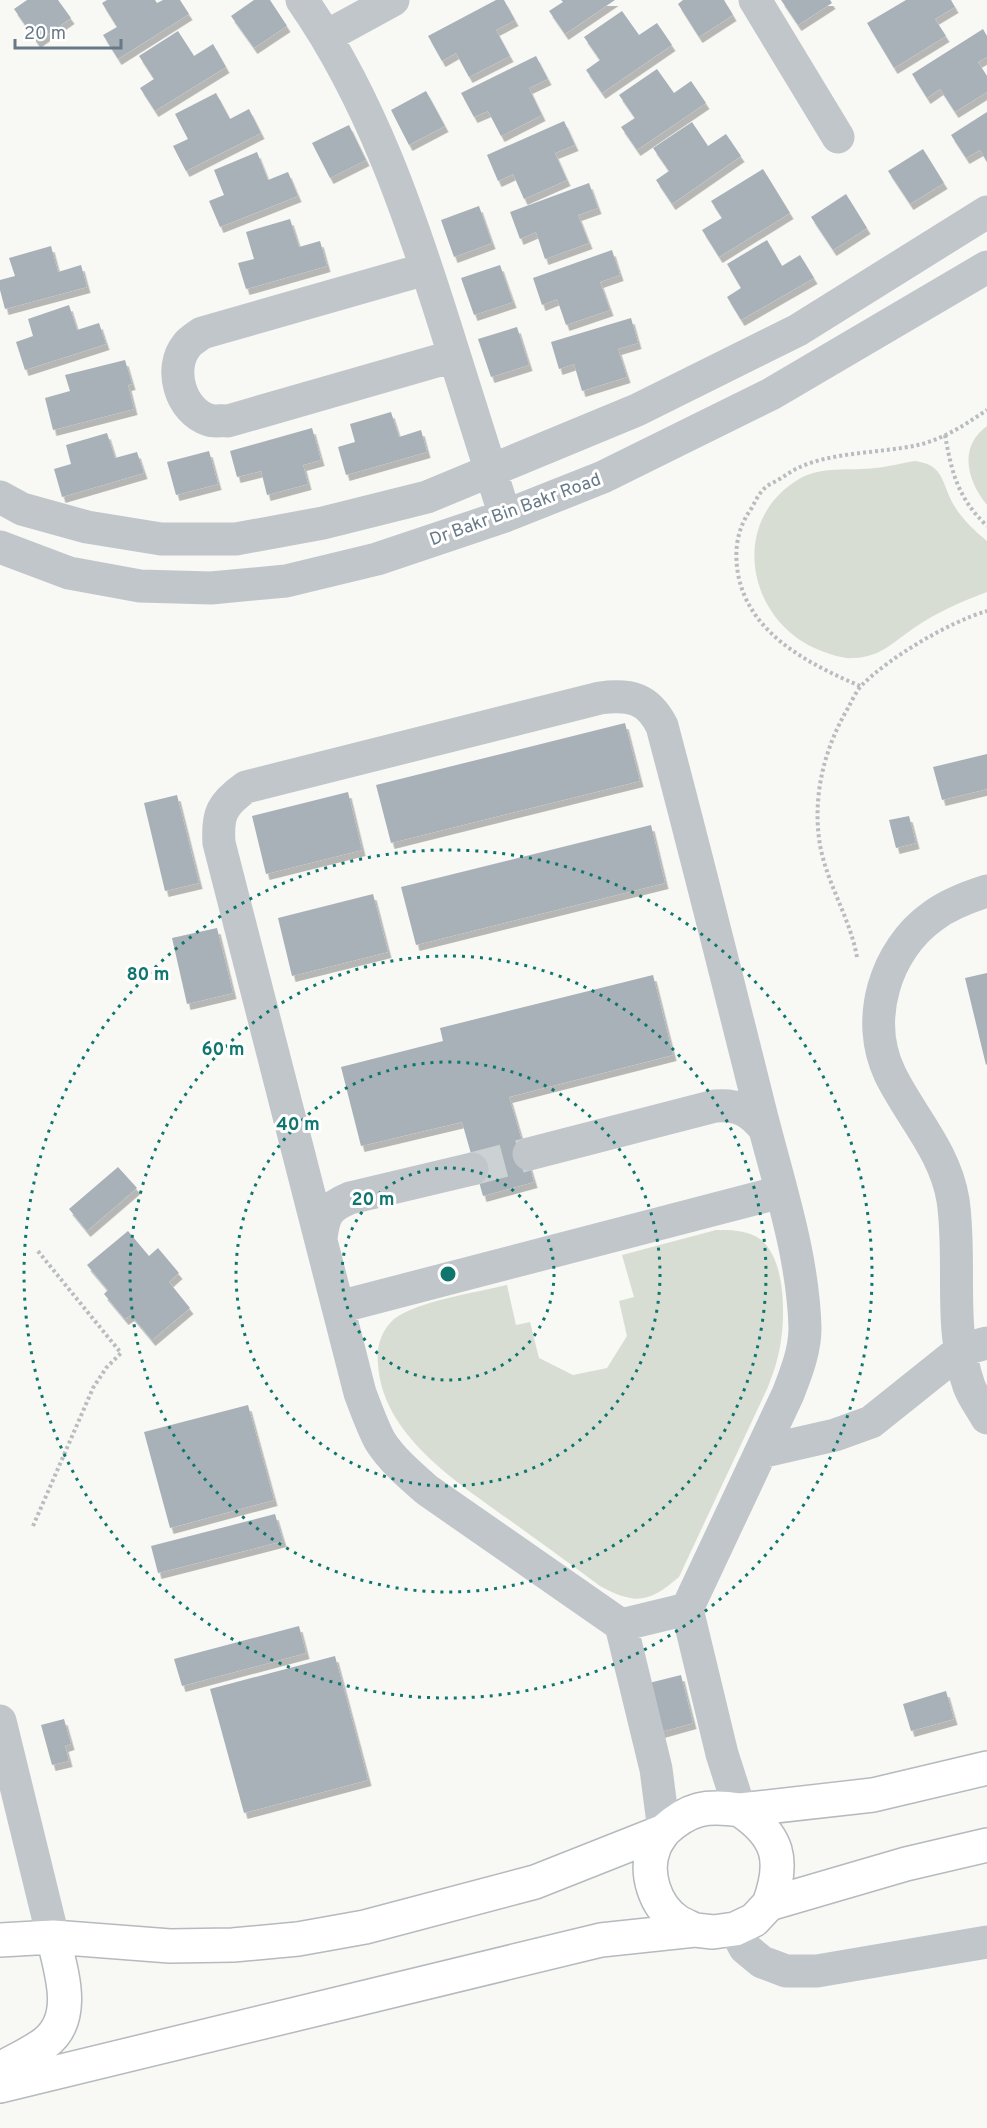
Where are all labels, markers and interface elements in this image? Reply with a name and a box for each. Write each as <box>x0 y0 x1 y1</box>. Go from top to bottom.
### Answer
scale bar <box>15 12 122 50</box>
text: 20 m <box>24 23 66 46</box>
street label: Dr Bakr Bin Bakr Road <box>427 469 604 552</box>
text: 80 m <box>126 964 170 987</box>
text: 60 m <box>201 1039 245 1062</box>
text: 40 m <box>276 1114 320 1137</box>
text: 20 m <box>351 1189 395 1212</box>
centre of rings <box>438 1264 458 1284</box>

